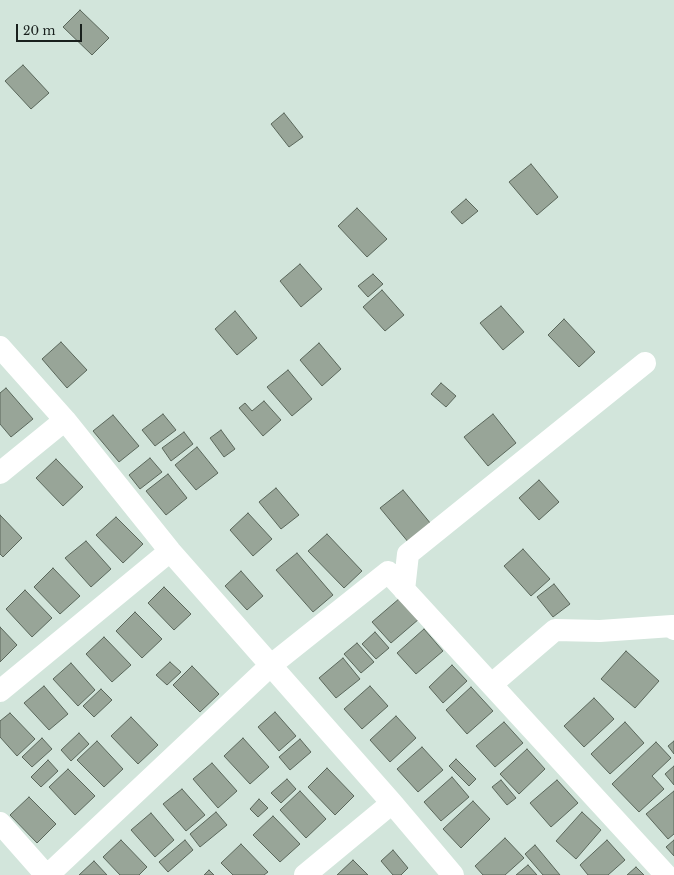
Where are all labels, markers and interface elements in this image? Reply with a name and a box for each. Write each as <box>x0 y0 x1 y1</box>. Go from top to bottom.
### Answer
scale bar <box>18 16 84 42</box>
text: 20 m <box>23 23 55 38</box>

